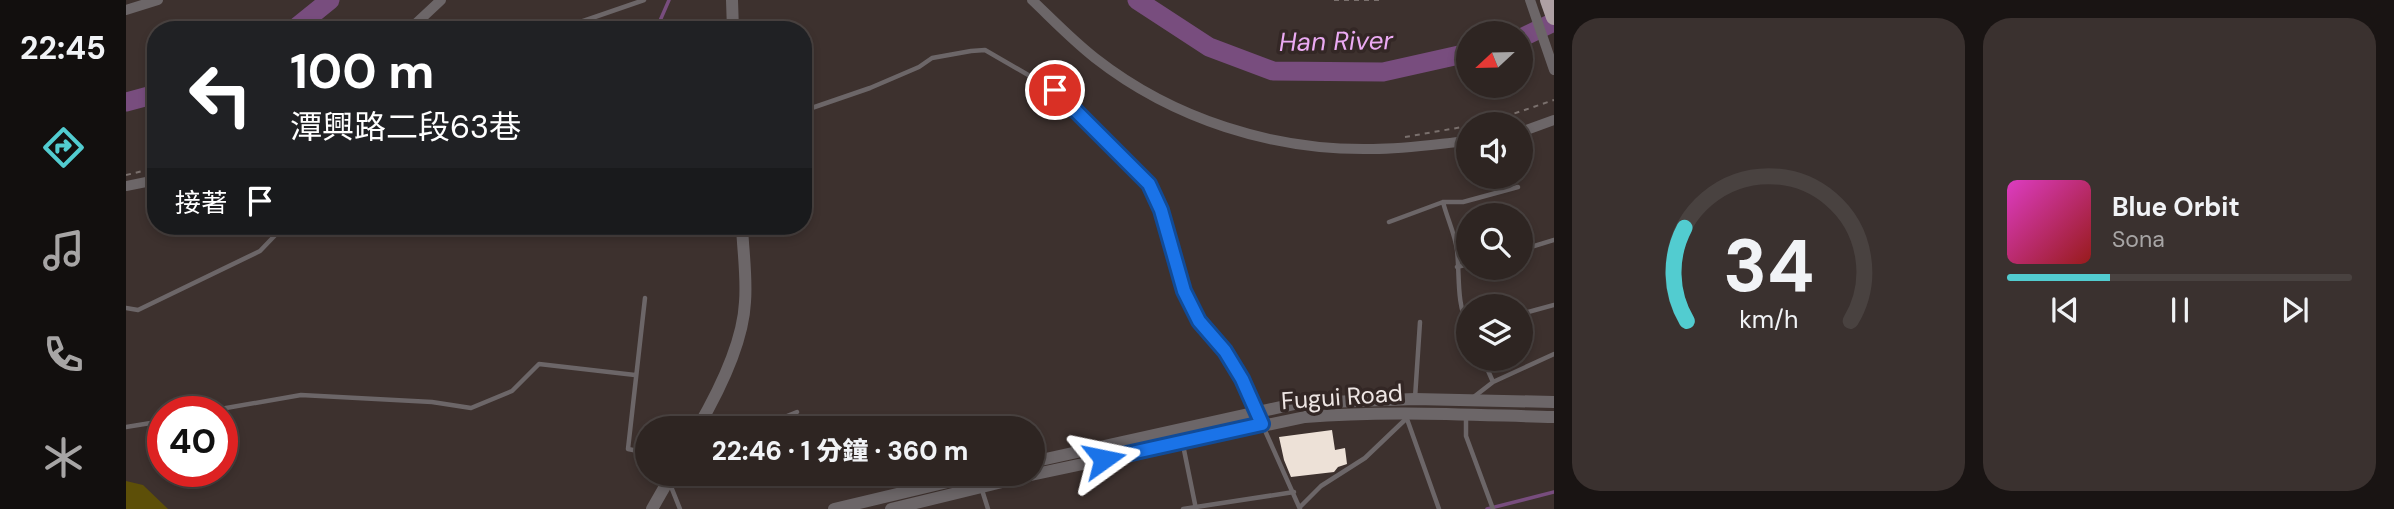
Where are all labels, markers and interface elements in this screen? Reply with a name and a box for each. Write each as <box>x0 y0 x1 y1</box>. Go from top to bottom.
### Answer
north arrow <box>1456 21 1533 98</box>
map controls <box>1456 21 1533 371</box>
water label: Han River <box>1279 23 1395 59</box>
text: 22:45 <box>20 27 106 69</box>
text: 100 m <box>290 39 434 103</box>
icon: left <box>175 49 266 140</box>
pin <box>1025 60 1085 120</box>
icon: arrive <box>1036 71 1074 109</box>
text: 潭興路二段63巷 <box>290 106 521 148</box>
button: sound <box>1456 112 1533 189</box>
icon: directions <box>39 123 88 172</box>
icon: arrive <box>241 182 279 220</box>
text: 接著 <box>175 186 227 220</box>
text: Blue Orbit <box>2112 190 2240 224</box>
button: search <box>1456 203 1533 280</box>
text: 34 <box>1723 219 1814 314</box>
text: Sona <box>2112 224 2165 254</box>
icon: music <box>39 226 88 275</box>
icon: previous <box>2046 291 2084 329</box>
icon: pause <box>2161 291 2199 329</box>
icon: next <box>2276 291 2314 329</box>
button: layers <box>1456 294 1533 371</box>
text: km/h <box>1739 302 1798 335</box>
icon: phone <box>39 330 88 379</box>
street label: Fugui Road <box>1280 377 1404 416</box>
speed limit sign: 40 <box>147 396 238 487</box>
position arrow <box>1067 422 1141 496</box>
icon: climate <box>39 433 88 482</box>
text: 22:46 · 1 分鐘 · 360 m <box>712 434 968 468</box>

